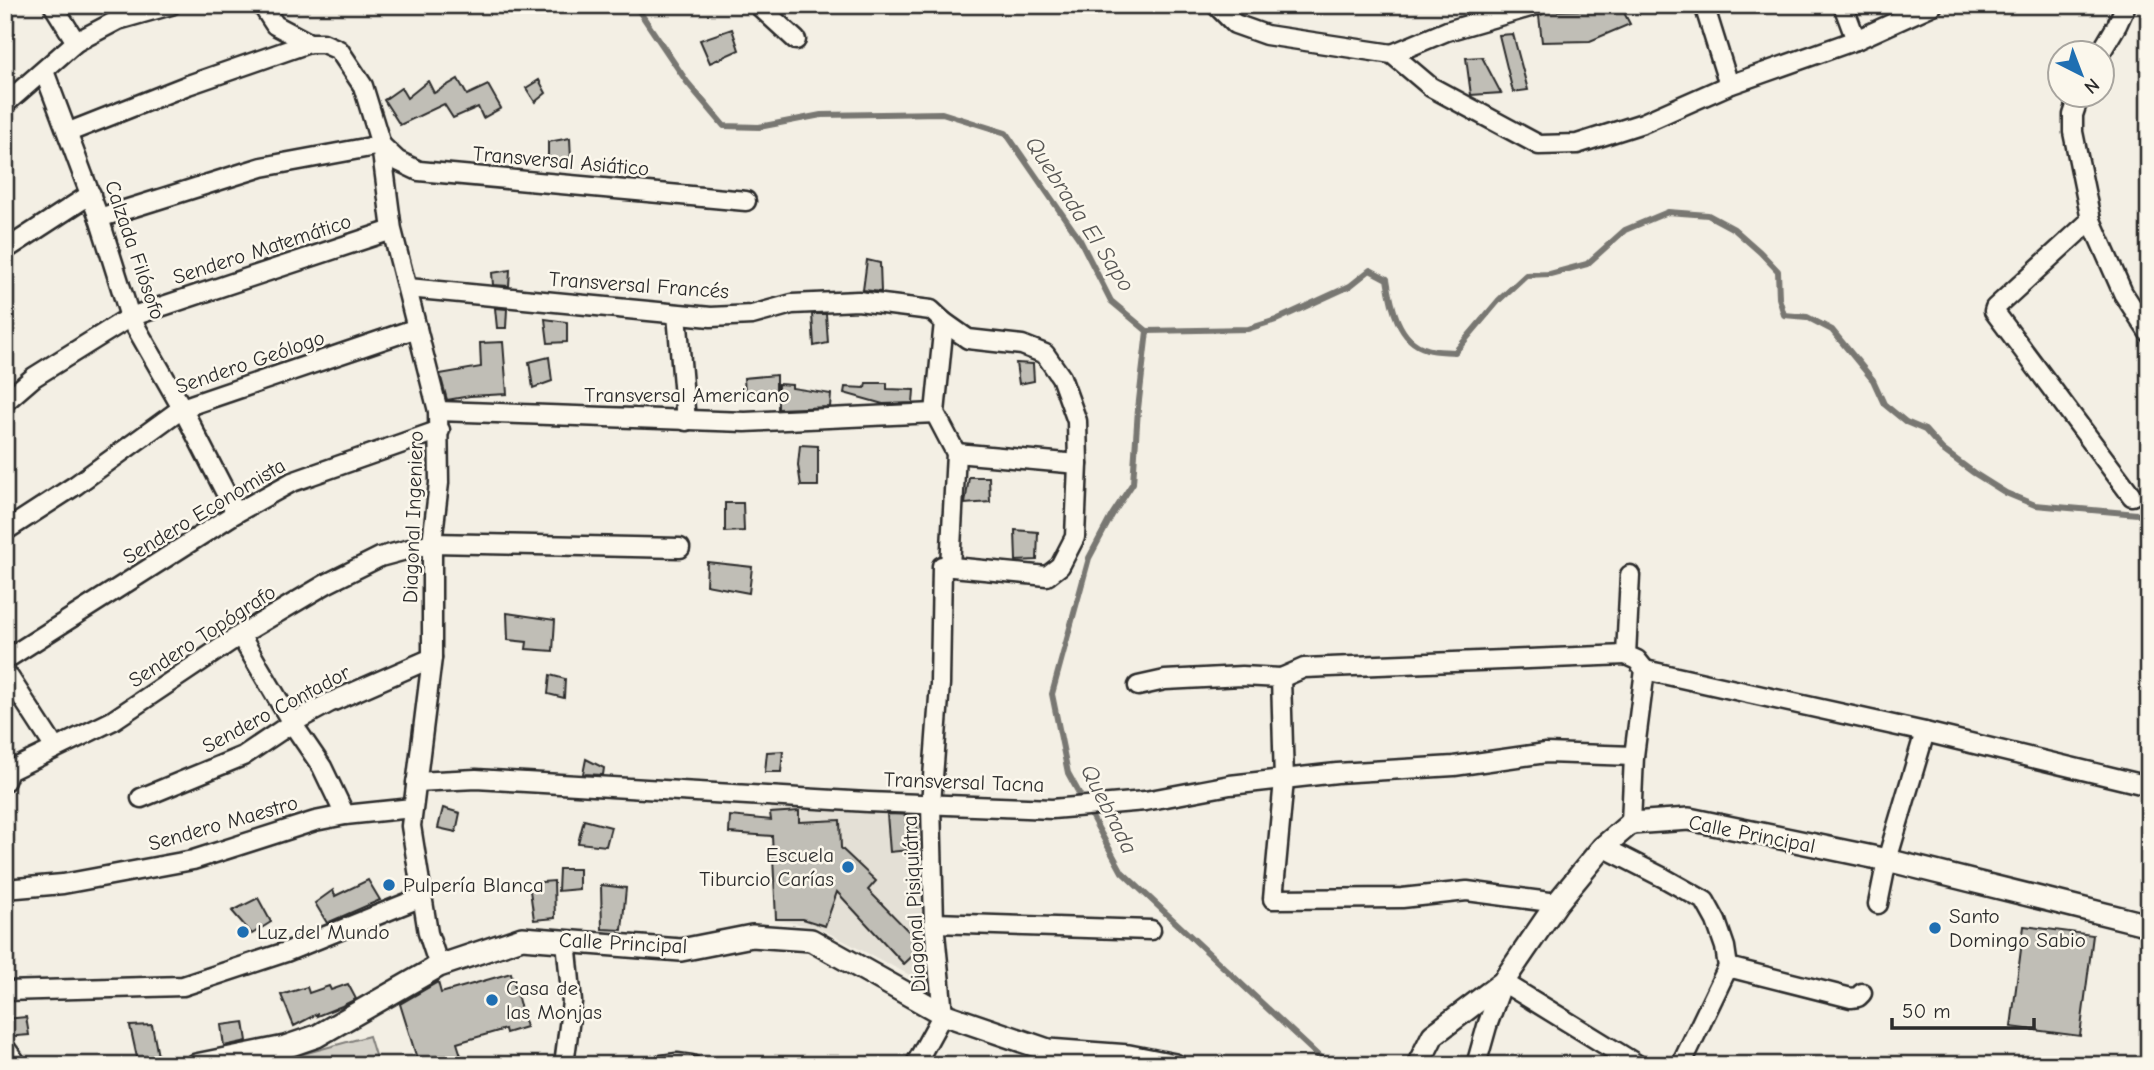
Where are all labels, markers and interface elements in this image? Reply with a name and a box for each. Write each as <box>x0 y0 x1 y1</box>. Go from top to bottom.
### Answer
north arrow <box>2046 38 2116 108</box>
text: N <box>2080 74 2104 98</box>
water label: Quebrada El Sapo <box>1020 131 1140 297</box>
street label: Transversal Asiático <box>472 141 650 181</box>
street label: Calzada Filósofo <box>100 177 170 323</box>
street label: Sendero Matemático <box>170 209 354 289</box>
street label: Transversal Francés <box>548 267 730 303</box>
street label: Sendero Geólogo <box>172 325 328 399</box>
street label: Transversal Americano <box>584 383 790 407</box>
street label: Diagonal Ingeniero <box>398 430 428 604</box>
street label: Sendero Economista <box>118 453 290 569</box>
street label: Sendero Topógrafo <box>124 580 280 692</box>
street label: Sendero Contador <box>198 660 355 758</box>
water label: Quebrada <box>1075 760 1143 858</box>
street label: Transversal Tacna <box>883 767 1045 797</box>
street label: Sendero Maestro <box>146 790 300 856</box>
street label: Calle Principal <box>1687 810 1817 858</box>
street label: Diagonal Pisiquiátra <box>897 815 931 993</box>
place label: Escuela Tiburcio Carías <box>699 843 834 891</box>
marker: Escuela Tiburcio Carías <box>840 859 856 875</box>
place label: Pulpería Blanca <box>403 873 544 897</box>
marker: Pulpería Blanca <box>381 877 397 893</box>
place label: Santo Domingo Sabio <box>1949 904 2086 952</box>
place label: Luz del Mundo <box>257 920 390 944</box>
marker: Santo Domingo Sabio <box>1927 920 1943 936</box>
marker: Luz del Mundo <box>235 924 251 940</box>
street label: Calle Principal <box>558 928 688 958</box>
place label: Casa de las Monjas <box>506 976 602 1024</box>
scale bar <box>1892 986 2033 1030</box>
marker: Casa de las Monjas <box>484 992 500 1008</box>
text: 50 m <box>1902 999 1951 1023</box>

